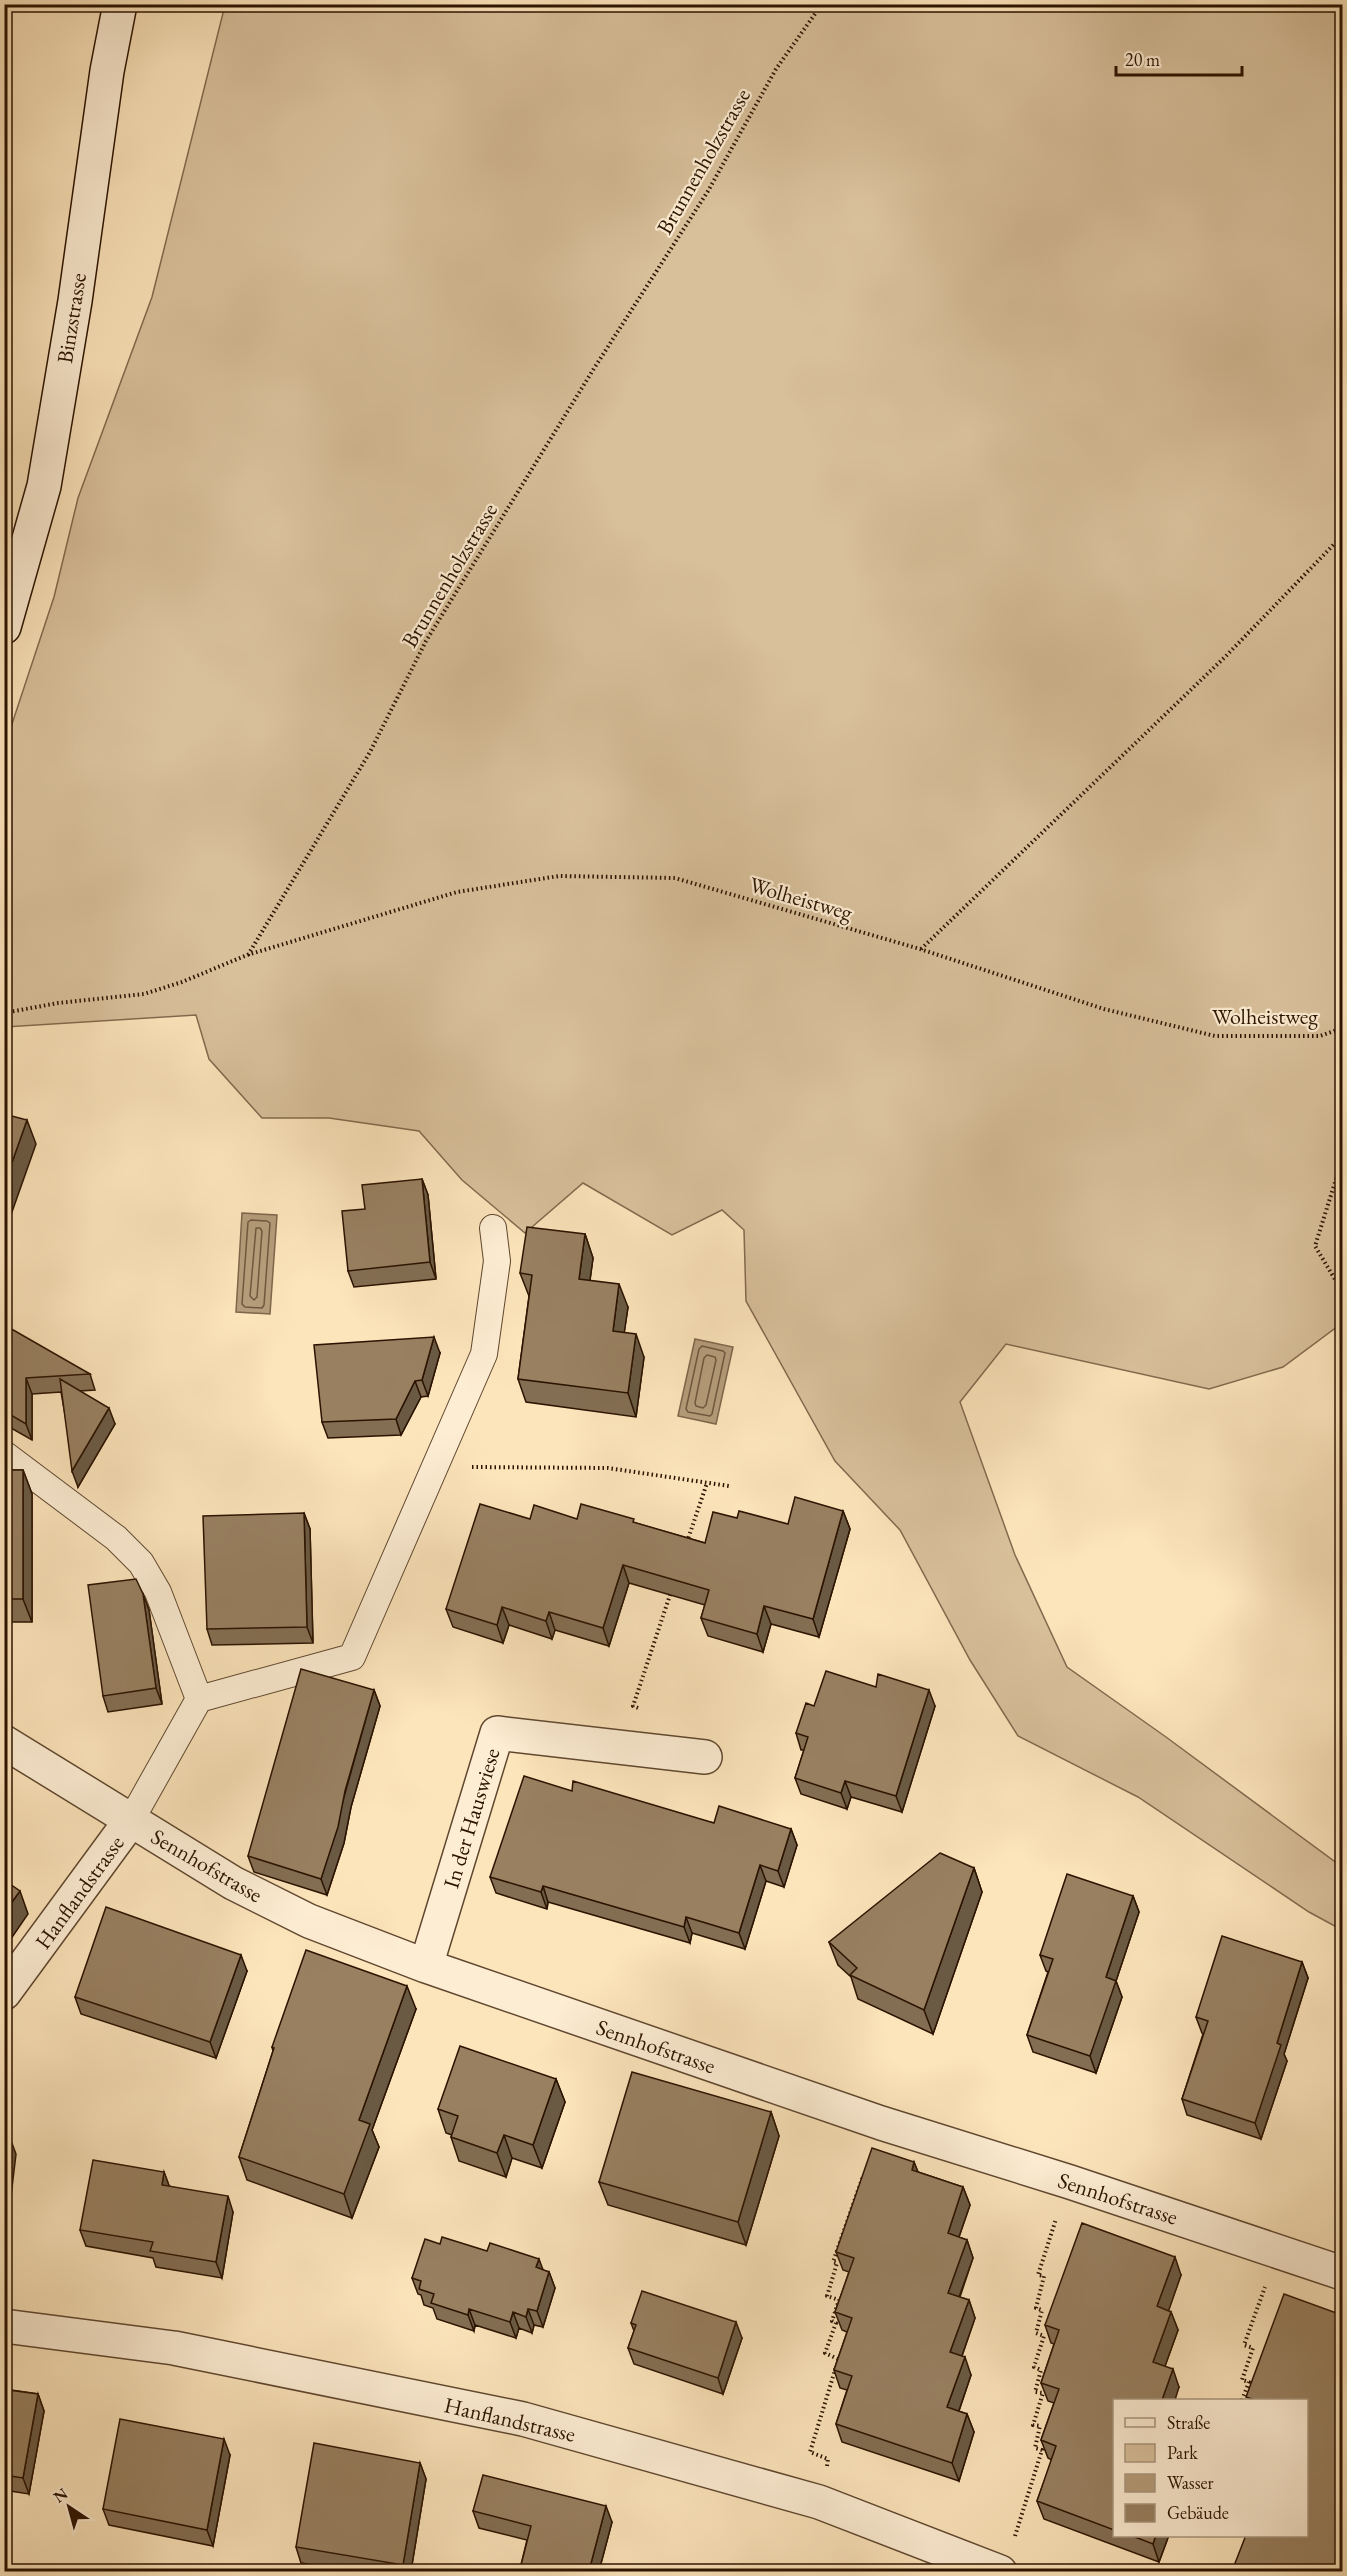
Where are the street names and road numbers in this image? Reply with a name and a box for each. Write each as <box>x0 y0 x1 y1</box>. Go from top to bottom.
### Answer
street label: Brunnenholzstrasse <box>650 83 757 239</box>
street label: Binzstrasse <box>50 270 93 365</box>
street label: Brunnenholzstrasse <box>395 497 504 653</box>
street label: Wolheistweg <box>746 870 856 927</box>
street label: Wolheistweg <box>1212 1002 1318 1031</box>
street label: In der Hauswiese <box>436 1744 507 1892</box>
street label: Sennhofstrasse <box>146 1822 268 1909</box>
street label: Hanflandstrasse <box>28 1829 131 1955</box>
street label: Sennhofstrasse <box>592 2013 720 2081</box>
street label: Sennhofstrasse <box>1054 2165 1182 2232</box>
street label: Hanflandstrasse <box>441 2390 579 2449</box>

